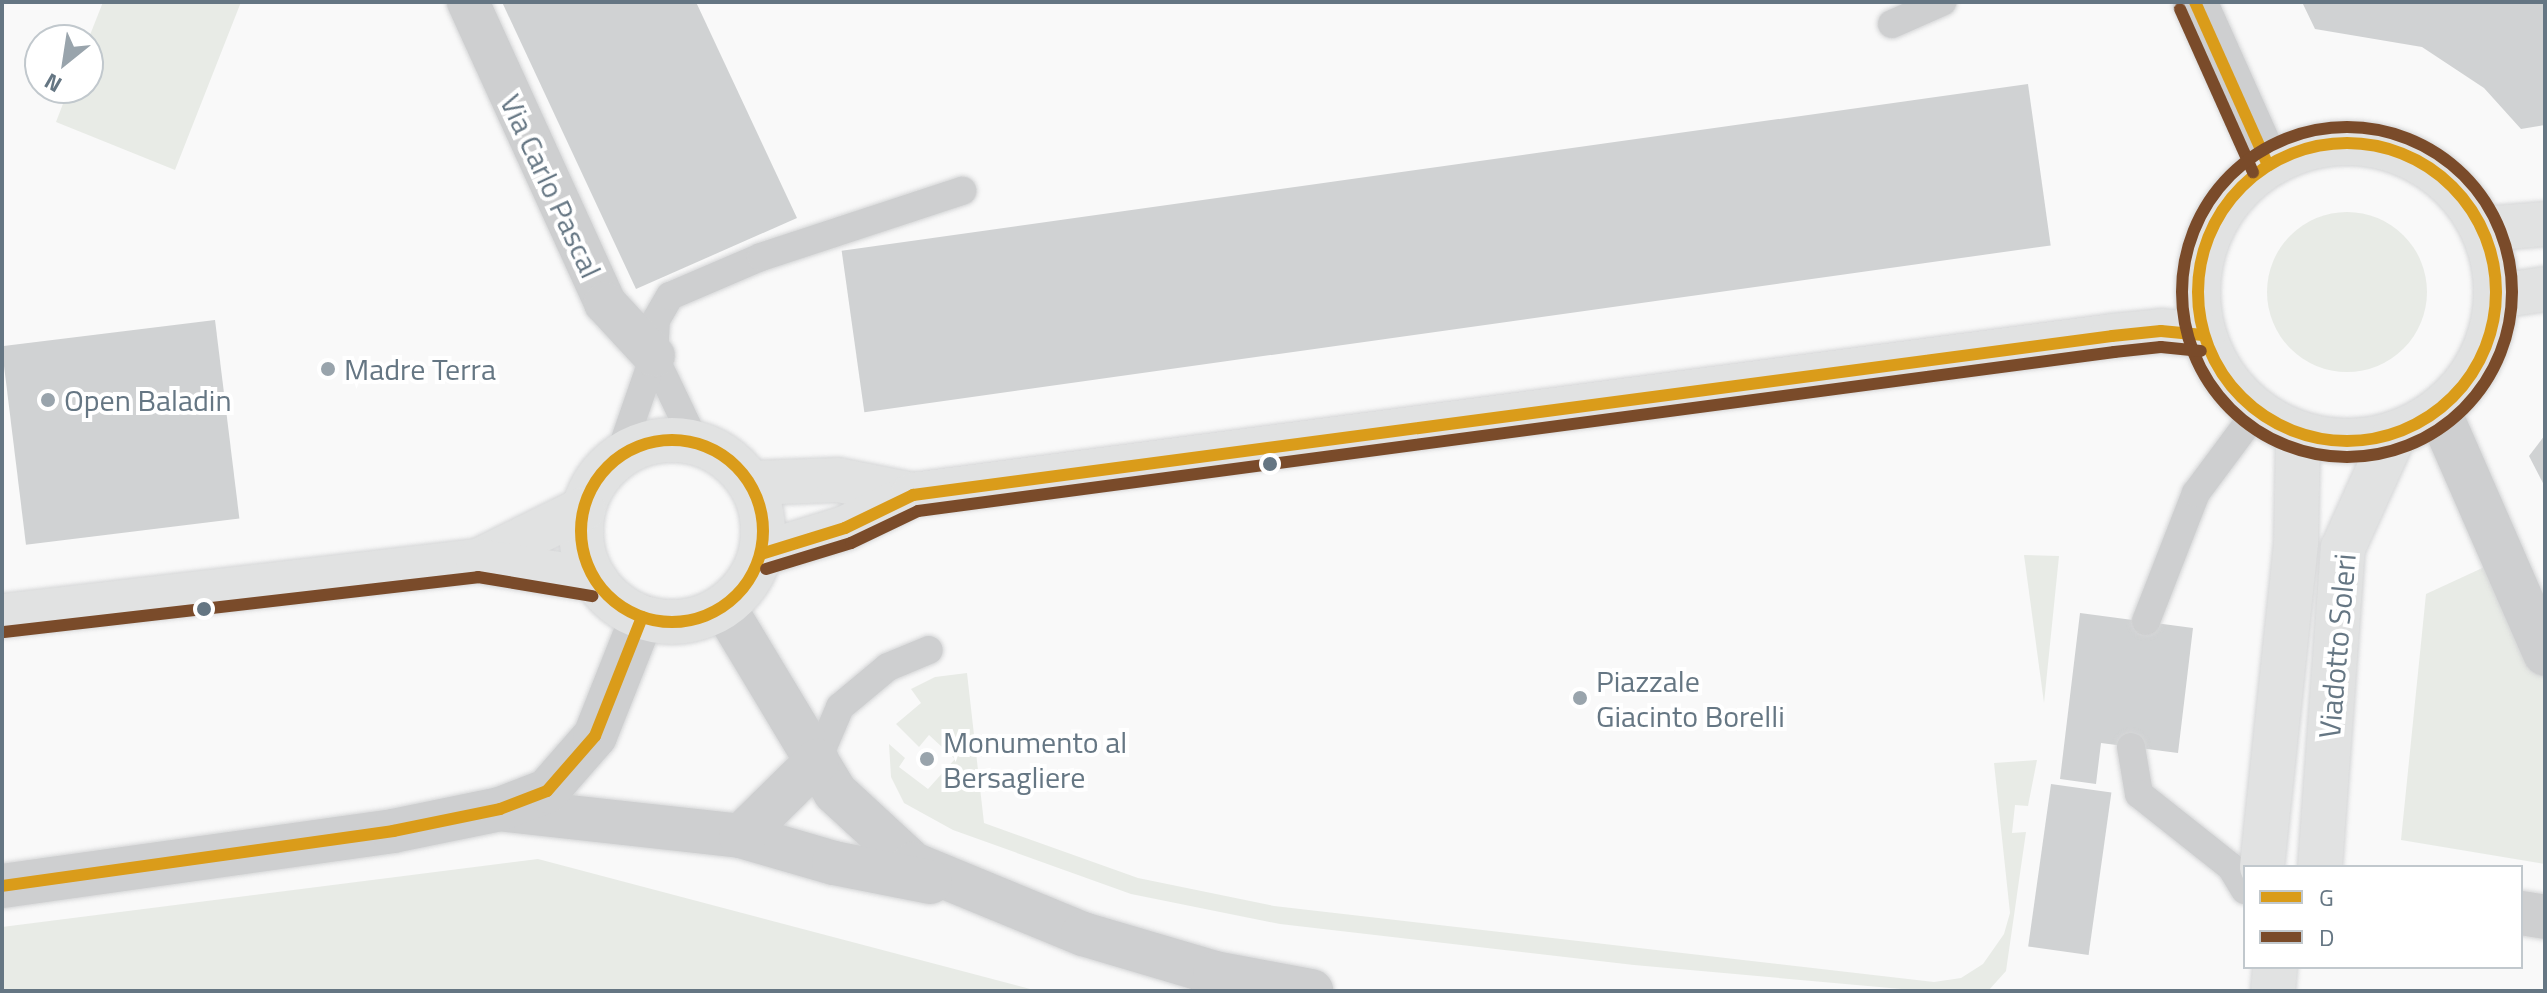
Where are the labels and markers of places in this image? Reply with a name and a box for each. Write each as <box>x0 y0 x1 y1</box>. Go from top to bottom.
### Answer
place label: Madre Terra <box>344 351 496 387</box>
marker: Madre Terra <box>319 360 337 378</box>
place label: Open Baladin <box>64 382 231 418</box>
marker: Open Baladin <box>39 391 57 409</box>
unlabelled marker <box>1262 456 1278 472</box>
unlabelled marker <box>196 601 212 617</box>
place label: Piazzale Giacinto Borelli <box>1596 663 1785 734</box>
marker: Piazzale Giacinto Borelli <box>1571 689 1589 707</box>
place label: Monumento al Bersagliere <box>943 724 1127 794</box>
marker: Monumento al Bersagliere <box>918 750 936 768</box>

